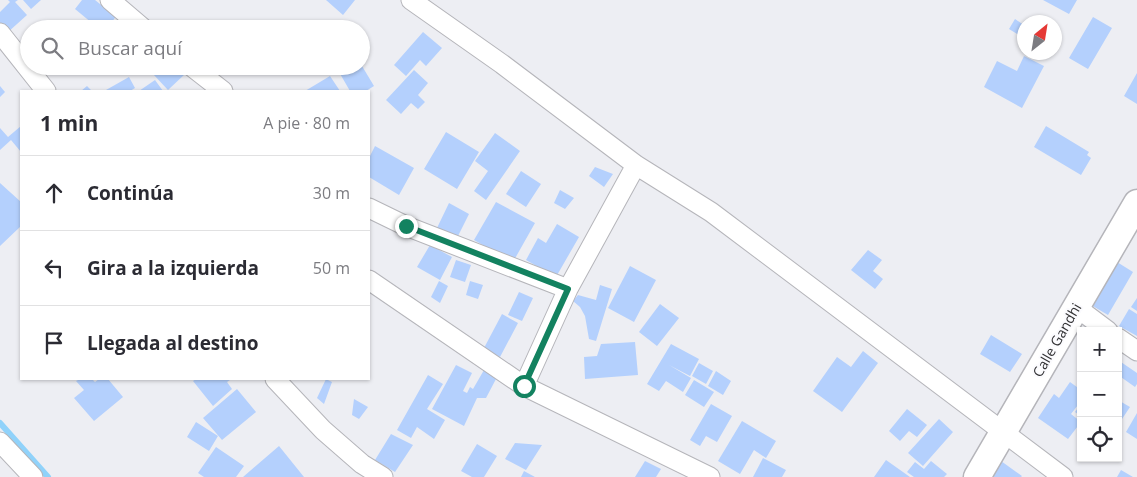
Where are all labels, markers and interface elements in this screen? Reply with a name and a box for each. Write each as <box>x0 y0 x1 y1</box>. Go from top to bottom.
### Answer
north arrow <box>1017 15 1062 60</box>
search box <box>20 20 370 75</box>
icon: search <box>38 34 66 62</box>
text: Buscar aquí <box>78 35 182 61</box>
text: 1 min <box>40 109 98 137</box>
text: A pie · 80 m <box>263 112 350 134</box>
icon: ahead <box>40 179 68 207</box>
text: Continúa <box>87 180 174 206</box>
text: 30 m <box>313 182 350 204</box>
route end <box>395 215 418 238</box>
icon: left <box>40 254 68 282</box>
text: Gira a la izquierda <box>87 255 259 281</box>
text: 50 m <box>313 257 350 279</box>
street label: Calle Gandhi <box>1028 299 1085 380</box>
map controls <box>1077 327 1122 462</box>
button: + <box>1077 327 1122 372</box>
icon: arrive <box>40 329 68 357</box>
text: Llegada al destino <box>87 330 259 356</box>
button: − <box>1077 372 1122 417</box>
route start <box>513 375 536 398</box>
button: locate <box>1077 417 1122 462</box>

